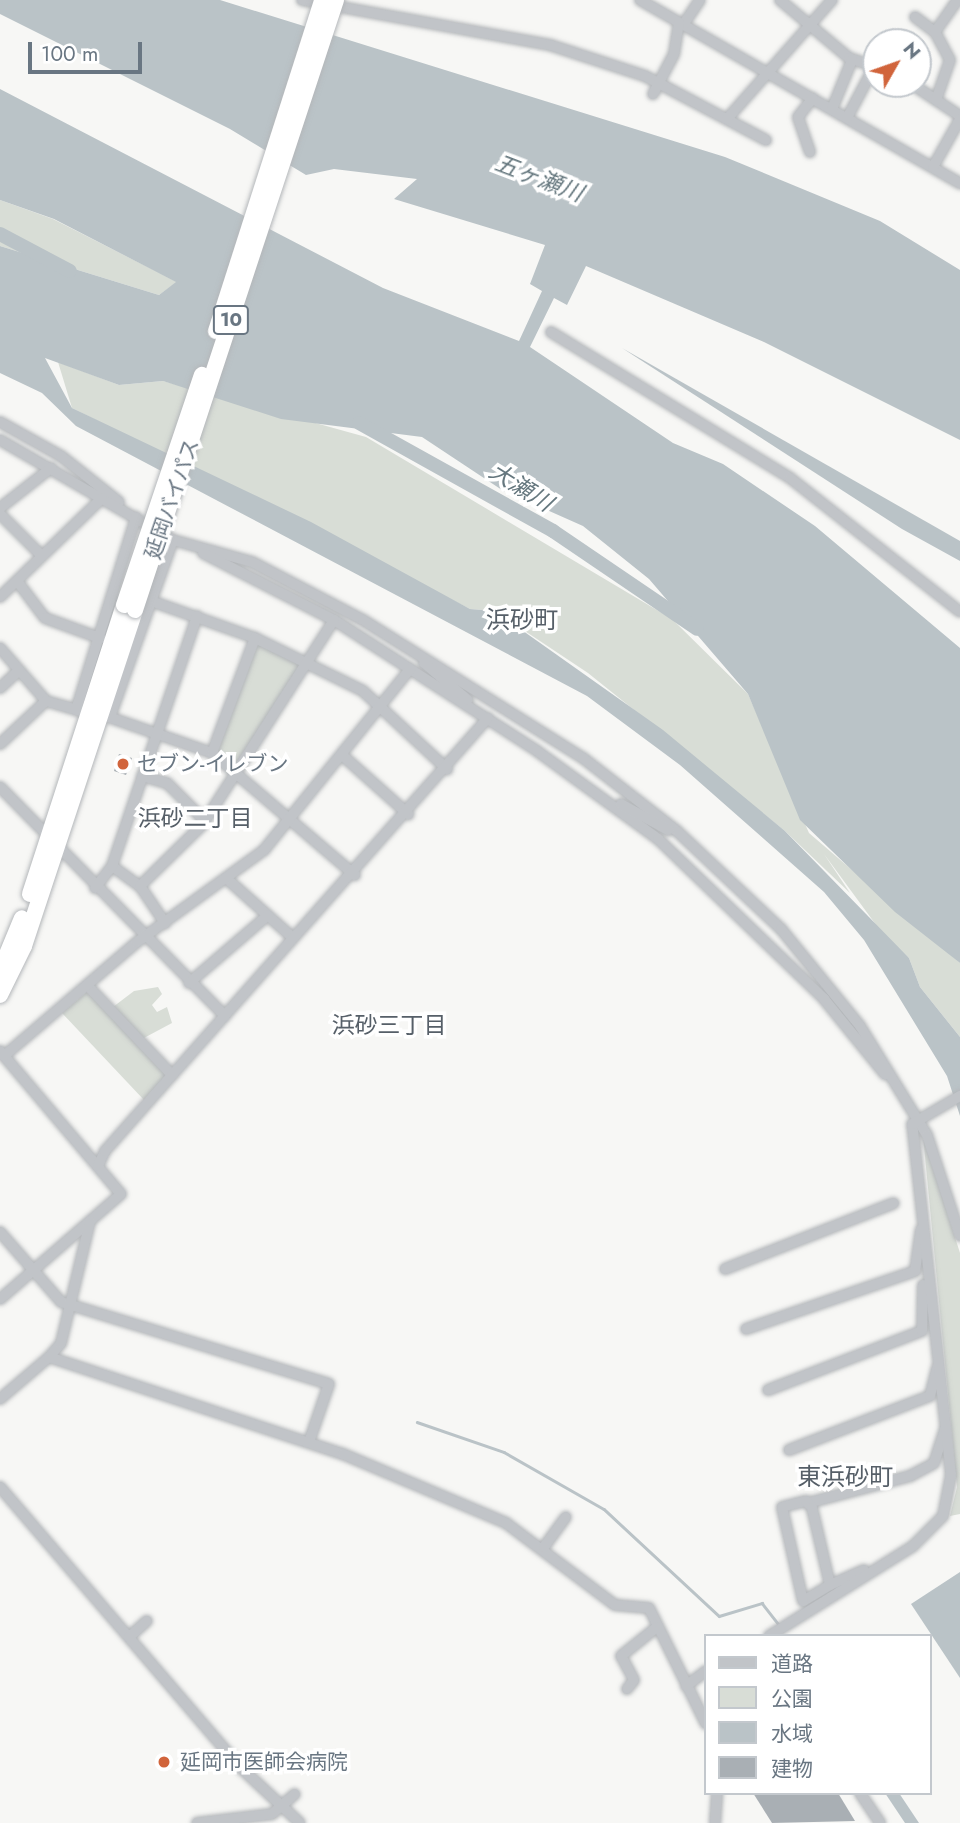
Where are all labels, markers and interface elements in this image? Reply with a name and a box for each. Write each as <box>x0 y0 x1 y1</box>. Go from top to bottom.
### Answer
scale bar <box>32 28 145 72</box>
north arrow <box>862 28 932 98</box>
text: N <box>897 36 927 65</box>
text: 100 m <box>41 39 98 69</box>
water label: 五ヶ瀬川 <box>491 149 587 207</box>
road number: 10 <box>212 304 250 336</box>
street label: 延岡バイパス <box>140 435 204 563</box>
water label: 大瀬川 <box>484 457 558 517</box>
district label: 浜砂町 <box>486 606 558 634</box>
place label: セブン-イレブン <box>137 751 288 777</box>
marker: セブン-イレブン <box>115 756 131 772</box>
district label: 浜砂二丁目 <box>138 804 252 832</box>
district label: 浜砂三丁目 <box>332 1011 446 1039</box>
district label: 東浜砂町 <box>797 1463 893 1491</box>
legend <box>704 1634 932 1795</box>
text: 道路 <box>771 1649 813 1679</box>
text: 公園 <box>771 1684 813 1714</box>
text: 水域 <box>771 1719 813 1749</box>
place label: 延岡市医師会病院 <box>180 1749 348 1775</box>
marker: 延岡市医師会病院 <box>154 1752 174 1772</box>
text: 建物 <box>771 1754 813 1784</box>

